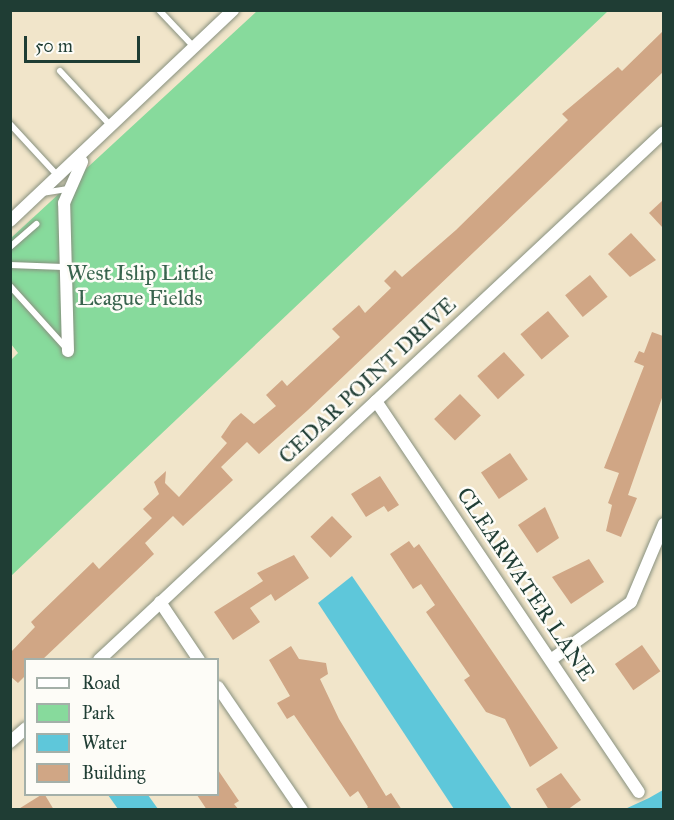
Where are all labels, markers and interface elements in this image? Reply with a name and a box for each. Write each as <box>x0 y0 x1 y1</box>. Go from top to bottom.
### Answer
scale bar <box>27 24 142 62</box>
text: 50 m <box>35 35 73 57</box>
park label: West Islip Little League Fields <box>66 259 214 310</box>
street label: CEDAR POINT DRIVE <box>273 291 461 469</box>
street label: CLEARWATER LANE <box>451 482 601 686</box>
legend <box>24 658 219 796</box>
text: Road <box>82 672 120 694</box>
text: Park <box>82 702 115 724</box>
text: Water <box>82 732 126 754</box>
text: Building <box>82 762 145 784</box>

